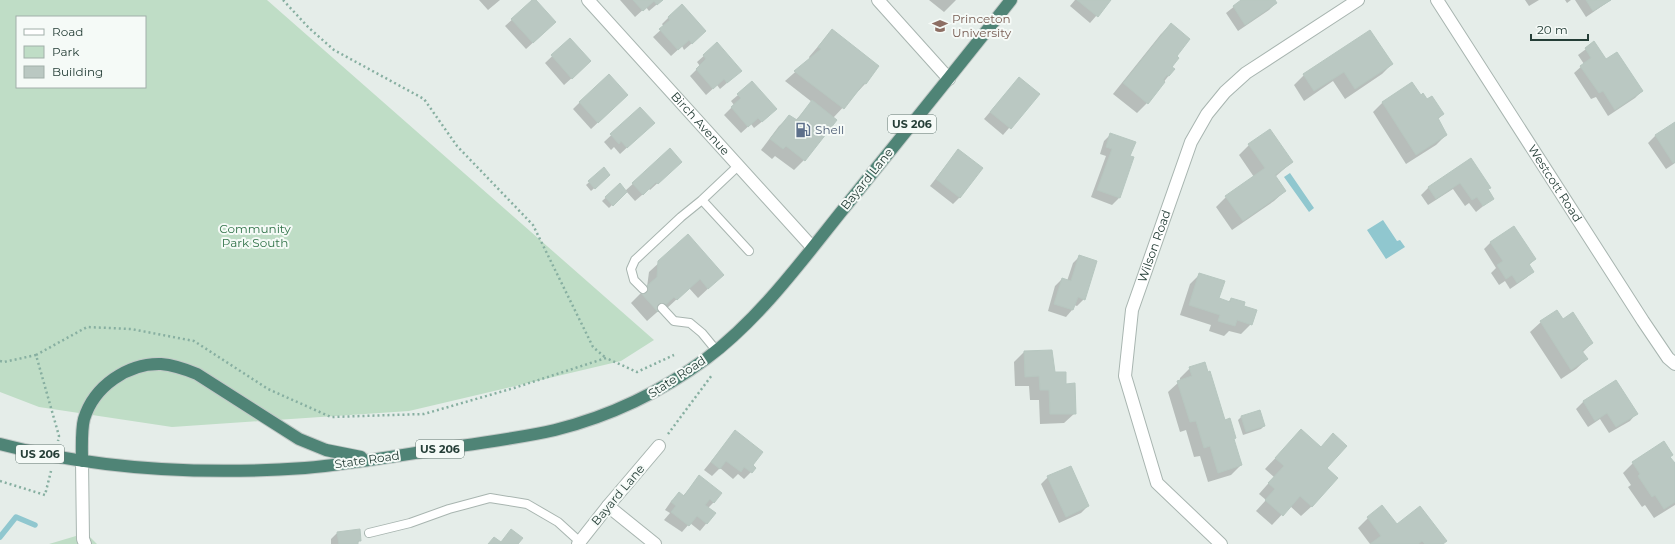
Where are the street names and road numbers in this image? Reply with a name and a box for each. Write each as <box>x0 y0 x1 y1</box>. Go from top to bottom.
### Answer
street label: Birch Avenue <box>668 89 733 158</box>
road number: US 206 <box>888 115 936 133</box>
street label: Westcott Road <box>1525 142 1585 225</box>
street label: Bayard Lane <box>837 145 896 212</box>
street label: Wilson Road <box>1134 208 1174 284</box>
street label: State Road <box>645 352 708 401</box>
road number: US 206 <box>416 440 464 458</box>
road number: US 206 <box>16 445 64 463</box>
street label: State Road <box>333 448 400 471</box>
street label: Bayard Lane <box>588 461 647 528</box>

